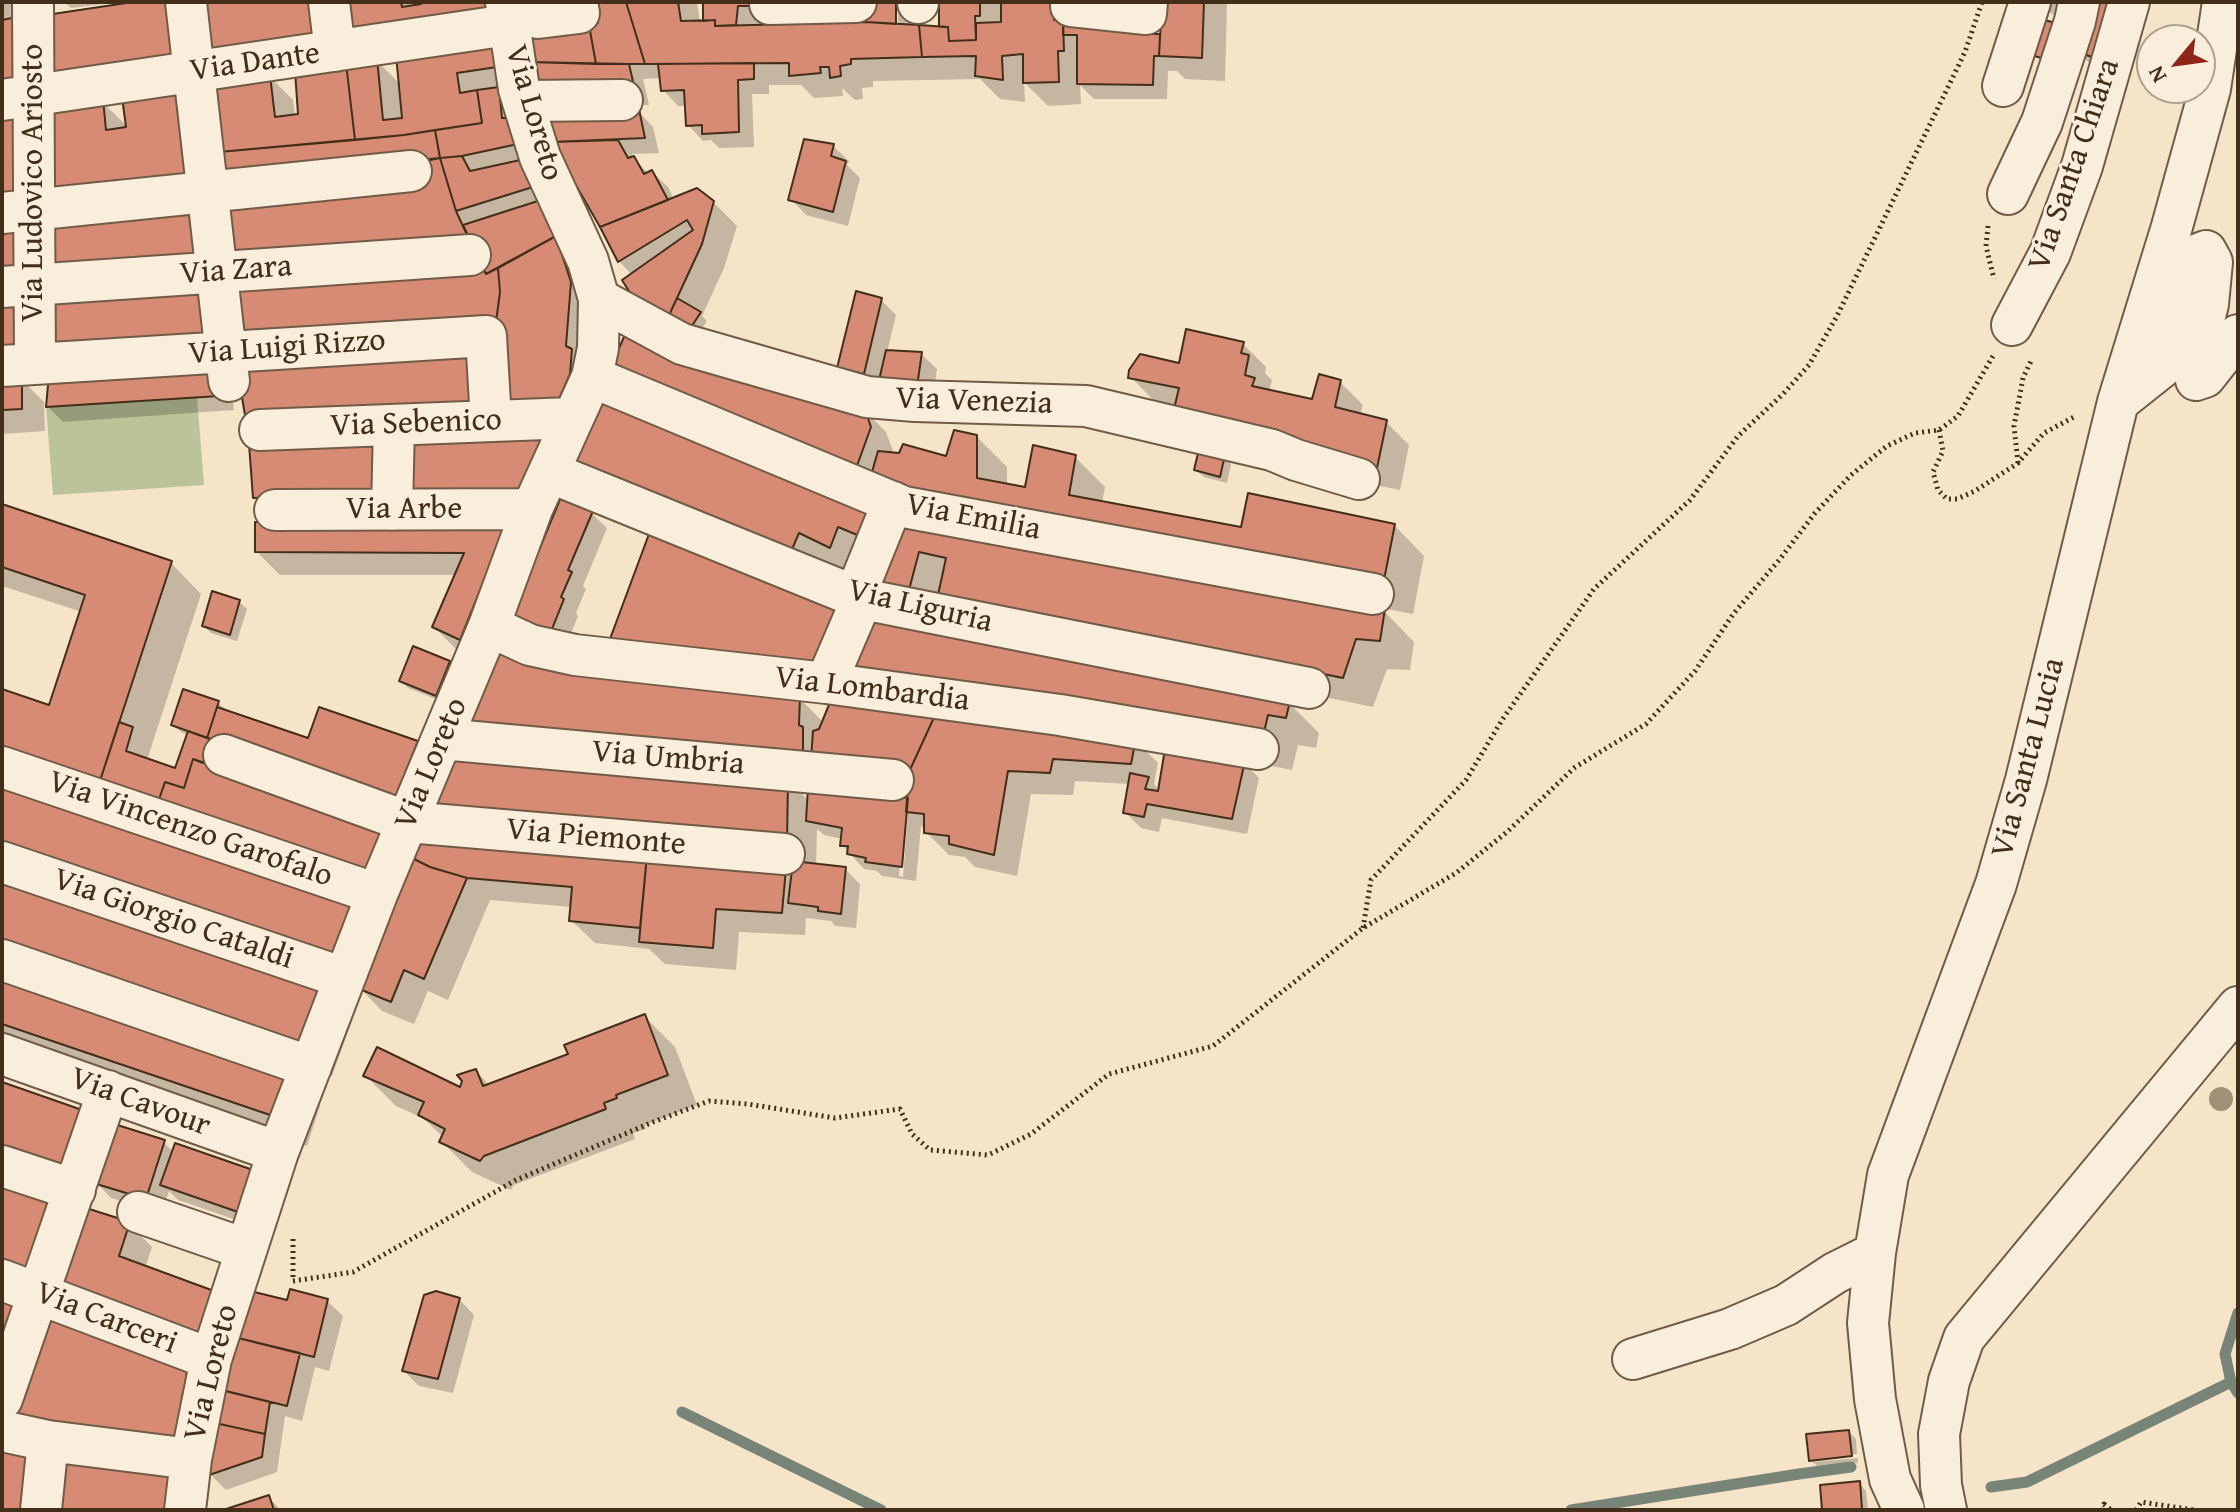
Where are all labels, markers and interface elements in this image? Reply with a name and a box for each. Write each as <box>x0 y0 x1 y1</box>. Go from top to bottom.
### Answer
north arrow <box>2136 24 2216 104</box>
street label: Via Dante <box>187 35 323 91</box>
street label: Via Loreto <box>495 41 571 185</box>
street label: Via Ludovico Ariosto <box>15 44 53 322</box>
street label: Via Santa Chiara <box>2021 54 2129 276</box>
text: N <box>2139 60 2174 89</box>
street label: Via Zara <box>179 248 293 294</box>
street label: Via Luigi Rizzo <box>187 322 387 374</box>
street label: Via Venezia <box>895 380 1053 424</box>
street label: Via Sebenico <box>329 402 503 446</box>
street label: Via Emilia <box>902 486 1044 550</box>
street label: Via Arbe <box>346 491 462 529</box>
street label: Via Liguria <box>844 572 996 642</box>
street label: Via Santa Lucia <box>1984 654 2074 862</box>
street label: Via Lombardia <box>772 659 972 721</box>
street label: Via Loreto <box>387 692 477 836</box>
street label: Via Umbria <box>590 733 746 785</box>
street label: Via Vincenzo Garofalo <box>43 763 337 897</box>
street label: Via Piemonte <box>505 811 687 865</box>
street label: Via Giorgio Cataldi <box>48 861 298 979</box>
street label: Via Cavour <box>65 1060 215 1146</box>
street label: Via Carceri <box>30 1274 182 1364</box>
street label: Via Loreto <box>177 1301 247 1445</box>

